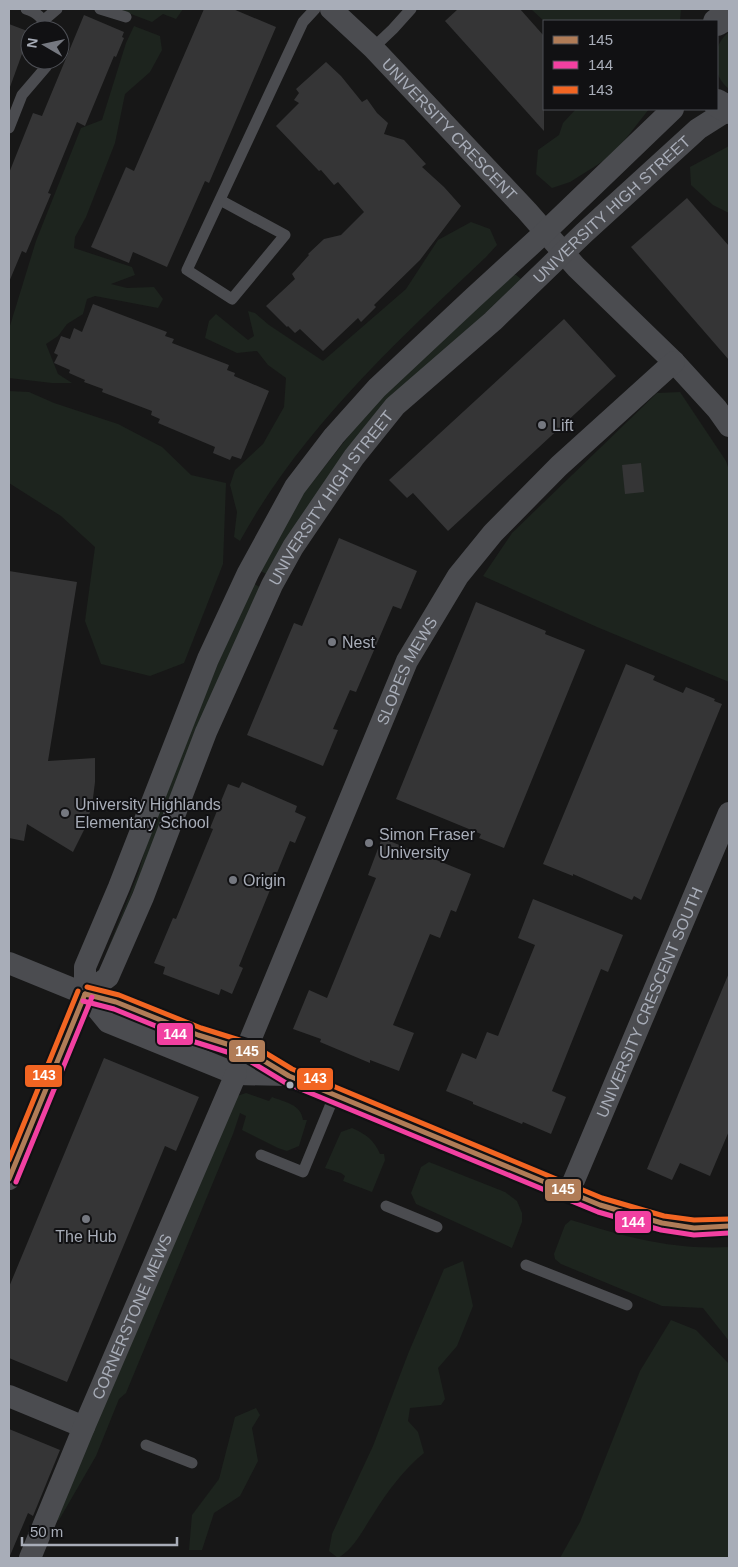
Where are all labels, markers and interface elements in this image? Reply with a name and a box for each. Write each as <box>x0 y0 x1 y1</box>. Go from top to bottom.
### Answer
north arrow <box>20 20 70 70</box>
legend <box>543 20 718 110</box>
text: 145 <box>588 31 613 48</box>
text: N <box>23 37 41 49</box>
street label: UNIVERSITY CRESCENT <box>379 55 520 204</box>
text: 144 <box>588 56 613 73</box>
text: 143 <box>588 81 613 98</box>
street label: UNIVERSITY HIGH STREET <box>530 132 694 286</box>
street label: UNIVERSITY HIGH STREET <box>266 407 397 588</box>
place label: Lift <box>552 417 574 434</box>
marker: Lift <box>536 419 548 431</box>
street label: SLOPES MEWS <box>374 614 441 727</box>
place label: Nest <box>342 634 375 651</box>
marker: Nest <box>326 636 338 648</box>
place label: University Highlands Elementary School <box>75 796 221 831</box>
marker: University Highlands Elementary School <box>59 807 71 819</box>
place label: Simon Fraser University <box>379 826 476 861</box>
marker: Simon Fraser University <box>363 837 375 849</box>
place label: Origin <box>243 872 286 889</box>
marker: Origin <box>227 874 239 886</box>
street label: UNIVERSITY CRESCENT SOUTH <box>593 885 706 1120</box>
line badge: 144 <box>156 1022 194 1046</box>
text: 144 <box>163 1026 187 1042</box>
line badge: 145 <box>228 1039 266 1063</box>
text: 145 <box>235 1043 259 1059</box>
line badge: 143 <box>24 1064 63 1088</box>
text: 143 <box>32 1067 56 1083</box>
line badge: 143 <box>296 1067 334 1091</box>
text: 143 <box>303 1070 327 1086</box>
unlabelled marker <box>285 1080 295 1090</box>
line badge: 145 <box>544 1178 582 1202</box>
text: 145 <box>551 1181 575 1197</box>
line badge: 144 <box>614 1210 652 1234</box>
marker: The Hub <box>80 1213 92 1225</box>
text: 144 <box>621 1214 645 1230</box>
place label: The Hub <box>55 1228 117 1245</box>
street label: CORNERSTONE MEWS <box>89 1231 175 1402</box>
scale bar <box>22 1514 178 1546</box>
text: 50 m <box>30 1523 63 1540</box>

